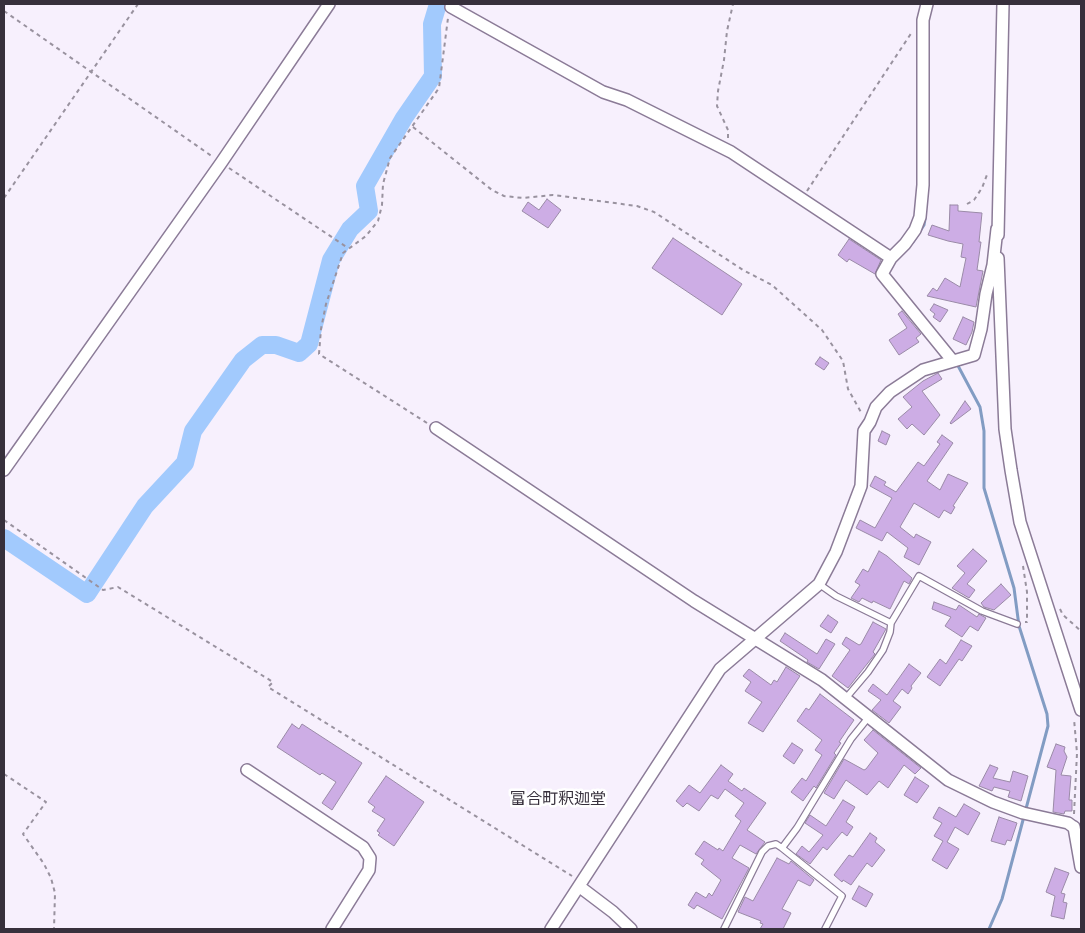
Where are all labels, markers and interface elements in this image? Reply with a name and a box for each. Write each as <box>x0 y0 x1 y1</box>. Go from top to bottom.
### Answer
district label: 富合町釈迦堂 <box>510 789 606 809</box>

